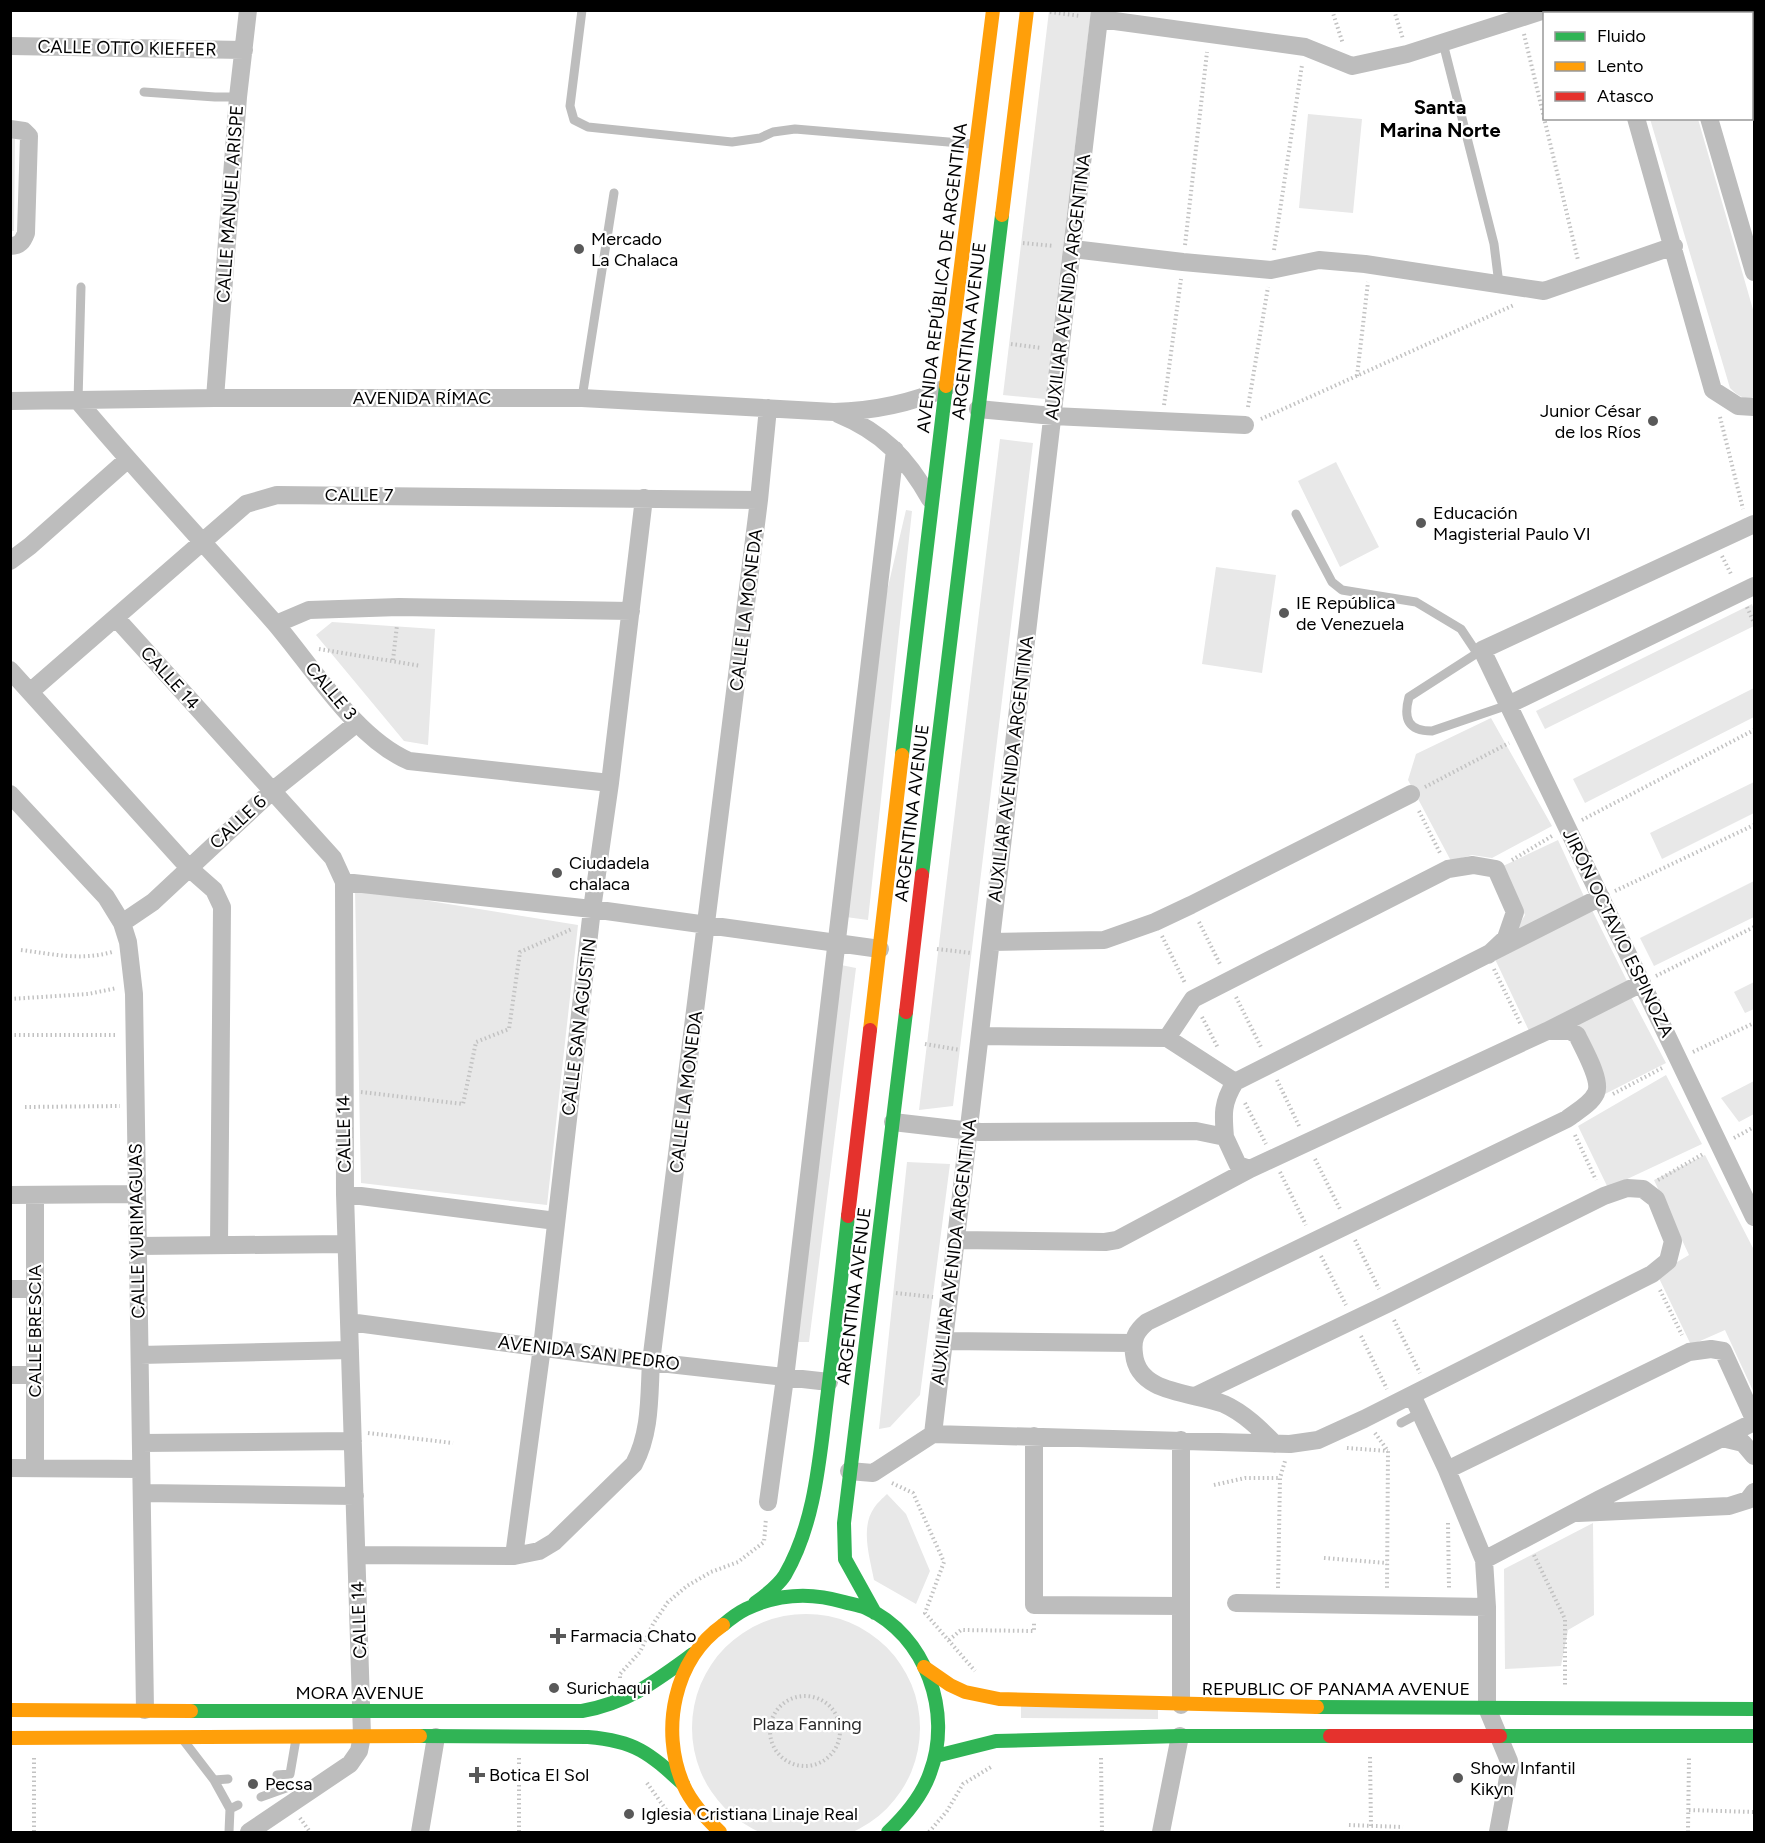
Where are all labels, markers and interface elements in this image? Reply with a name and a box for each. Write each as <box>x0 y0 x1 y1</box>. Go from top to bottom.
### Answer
legend <box>1543 12 1753 120</box>
text: Fluido <box>1597 25 1646 47</box>
street label: CALLE OTTO KIEFFER <box>37 35 217 61</box>
text: Lento <box>1597 55 1643 77</box>
text: Atasco <box>1597 85 1654 107</box>
district label: Santa Marina Norte <box>1380 95 1501 142</box>
street label: CALLE MANUEL ARISPE <box>212 104 248 304</box>
street label: AVENIDA REPÚBLICA DE ARGENTINA <box>912 122 972 434</box>
street label: AUXILIAR AVENIDA ARGENTINA <box>1041 153 1095 421</box>
place label: Mercado La Chalaca <box>591 228 678 271</box>
street label: ARGENTINA AVENUE <box>947 241 991 421</box>
marker: Mercado La Chalaca <box>572 242 586 256</box>
street label: AVENIDA RÍMAC <box>353 387 491 409</box>
place label: Junior César de los Ríos <box>1540 400 1641 443</box>
marker: Junior César de los Ríos <box>1646 414 1660 428</box>
street label: CALLE 7 <box>325 484 394 506</box>
place label: Educación Magisterial Paulo VI <box>1433 502 1591 545</box>
marker: Educación Magisterial Paulo VI <box>1414 516 1428 530</box>
street label: CALLE LA MONEDA <box>725 528 767 692</box>
place label: IE República de Venezuela <box>1296 592 1404 635</box>
marker: IE República de Venezuela <box>1277 606 1291 620</box>
street label: AUXILIAR AVENIDA ARGENTINA <box>984 635 1038 903</box>
street label: CALLE 14 <box>136 642 204 714</box>
street label: CALLE 3 <box>300 658 362 724</box>
street label: ARGENTINA AVENUE <box>890 723 934 903</box>
street label: CALLE 6 <box>205 790 271 854</box>
street label: JIRÓN OCTAVIO ESPINOZA <box>1558 825 1678 1041</box>
place label: Ciudadela chalaca <box>569 852 649 895</box>
marker: Ciudadela chalaca <box>550 866 564 880</box>
street label: CALLE SAN AGUSTIN <box>557 937 601 1117</box>
street label: CALLE LA MONEDA <box>665 1010 707 1174</box>
street label: CALLE 14 <box>332 1095 356 1173</box>
street label: AUXILIAR AVENIDA ARGENTINA <box>927 1118 981 1386</box>
street label: CALLE YURIMAGUAS <box>124 1143 150 1319</box>
street label: ARGENTINA AVENUE <box>832 1206 876 1386</box>
street label: CALLE BRESCIA <box>24 1264 46 1398</box>
street label: AVENIDA SAN PEDRO <box>497 1331 681 1375</box>
street label: CALLE 14 <box>347 1581 371 1659</box>
place label: Farmacia Chato <box>570 1625 696 1647</box>
marker: Farmacia Chato <box>551 1629 565 1643</box>
place label: Surichaqui <box>566 1677 651 1699</box>
street label: REPUBLIC OF PANAMA AVENUE <box>1202 1678 1470 1700</box>
marker: Surichaqui <box>547 1681 561 1695</box>
street label: MORA AVENUE <box>296 1682 424 1704</box>
park label: Plaza Fanning <box>752 1713 862 1735</box>
place label: Show Infantil Kikyn <box>1470 1757 1576 1800</box>
place label: Botica El Sol <box>489 1764 589 1786</box>
marker: Botica El Sol <box>470 1768 484 1782</box>
marker: Show Infantil Kikyn <box>1451 1771 1465 1785</box>
place label: Pecsa <box>265 1773 312 1795</box>
marker: Pecsa <box>246 1777 260 1791</box>
place label: Iglesia Cristiana Linaje Real <box>641 1803 858 1825</box>
marker: Iglesia Cristiana Linaje Real <box>622 1807 636 1821</box>

